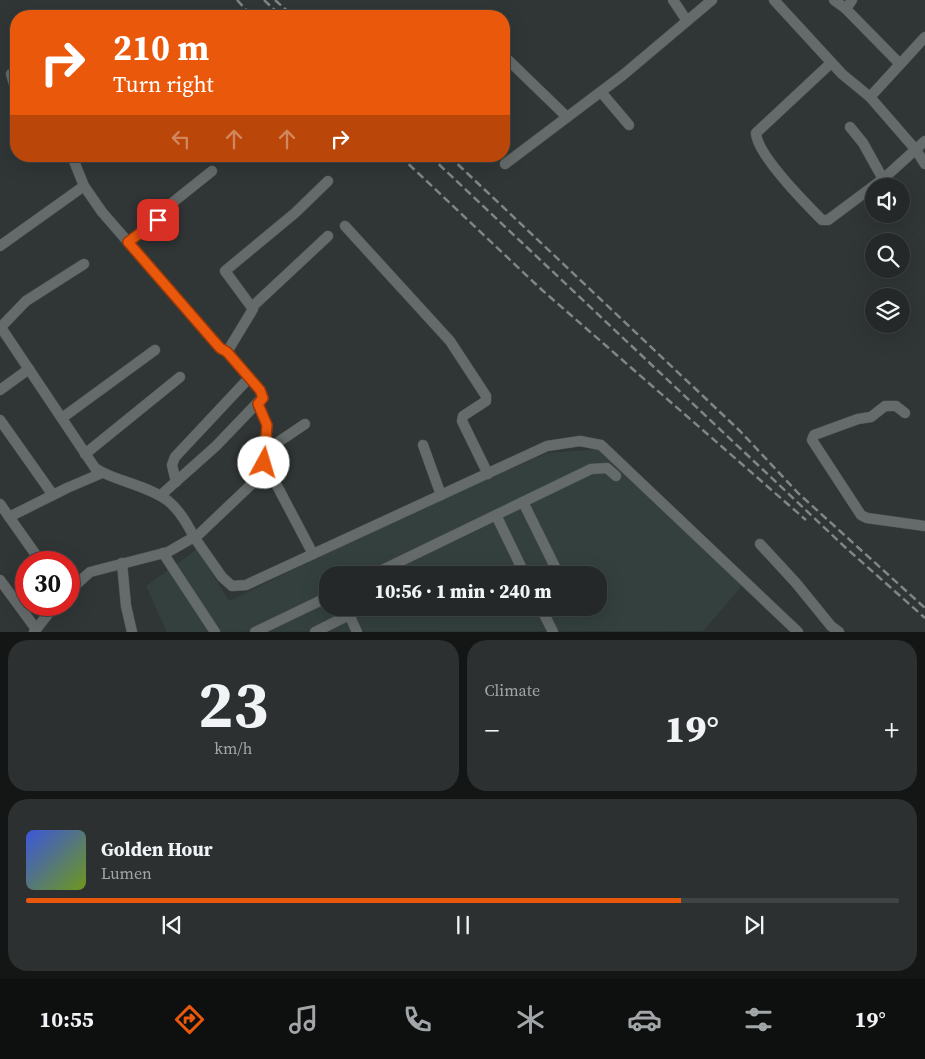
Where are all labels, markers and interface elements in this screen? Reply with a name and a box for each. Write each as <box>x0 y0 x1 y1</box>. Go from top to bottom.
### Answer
text: 210 m <box>113 24 209 72</box>
icon: right <box>30 30 95 95</box>
text: Turn right <box>113 69 214 99</box>
icon: left <box>167 125 195 153</box>
icon: ahead <box>220 125 248 153</box>
icon: ahead <box>273 125 301 153</box>
icon: right <box>326 125 354 153</box>
map controls <box>865 178 910 333</box>
button: sound <box>865 178 910 223</box>
pin <box>137 199 179 241</box>
icon: arrive <box>144 206 172 234</box>
button: search <box>865 233 910 278</box>
button: layers <box>865 288 910 333</box>
position arrow <box>237 436 289 488</box>
speed limit sign: 30 <box>15 551 80 616</box>
text: 10:56 · 1 min · 240 m <box>374 578 552 604</box>
text: 23 <box>198 660 268 749</box>
text: Climate <box>485 679 540 701</box>
text: 19° <box>665 703 719 755</box>
text: − <box>485 711 499 749</box>
text: + <box>884 711 899 749</box>
text: km/h <box>214 737 252 759</box>
text: Golden Hour <box>101 836 213 862</box>
text: Lumen <box>101 862 152 884</box>
icon: previous <box>158 911 186 939</box>
icon: pause <box>449 911 477 939</box>
icon: next <box>740 911 768 939</box>
icon: directions <box>172 1002 207 1037</box>
icon: music <box>286 1002 321 1037</box>
icon: phone <box>400 1002 435 1037</box>
icon: climate <box>513 1002 548 1037</box>
icon: car <box>627 1002 662 1037</box>
icon: filters <box>741 1002 776 1037</box>
text: 10:55 <box>39 1004 94 1034</box>
text: 19° <box>855 1004 886 1034</box>

